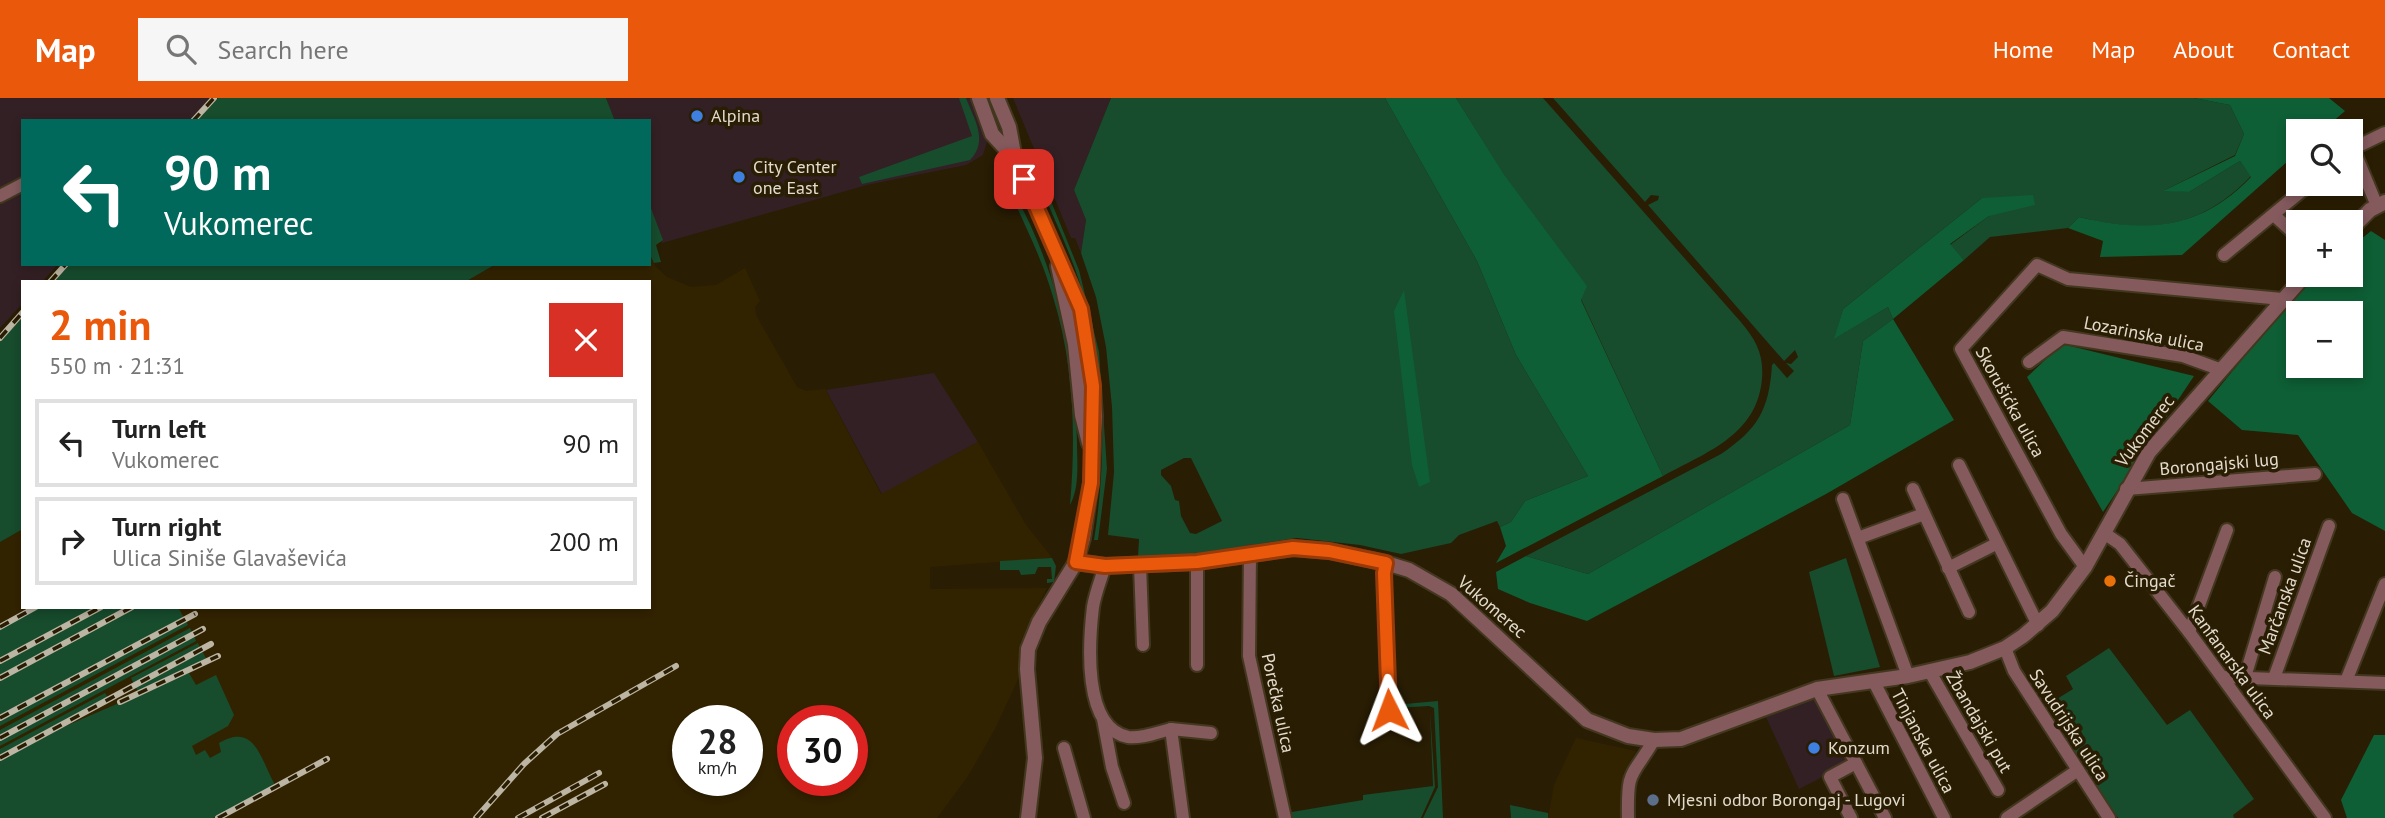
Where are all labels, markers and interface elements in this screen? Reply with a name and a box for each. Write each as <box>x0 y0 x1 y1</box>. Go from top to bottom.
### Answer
search box <box>138 18 628 81</box>
text: Map <box>35 28 96 71</box>
icon: search <box>162 30 200 68</box>
text: Search here <box>218 33 349 66</box>
text: Home <box>1993 34 2053 65</box>
text: Map <box>2091 34 2135 65</box>
text: About <box>2173 34 2234 65</box>
text: Contact <box>2272 34 2350 65</box>
place label: Alpina <box>711 104 760 127</box>
marker: Alpina <box>689 108 705 124</box>
map controls <box>2286 119 2363 378</box>
button: search <box>2286 119 2363 196</box>
text: 90 m <box>164 140 271 204</box>
icon: left <box>49 147 140 238</box>
pin <box>994 149 1054 209</box>
place label: City Center one East <box>753 155 837 199</box>
icon: arrive <box>1005 160 1043 198</box>
marker: City Center one East <box>731 169 747 185</box>
text: Vukomerec <box>164 202 313 244</box>
button: + <box>2286 210 2363 287</box>
text: 2 min <box>49 297 151 352</box>
button: − <box>2286 301 2363 378</box>
button: close <box>549 303 623 377</box>
street label: Lozarinska ulica <box>2082 311 2206 356</box>
street label: Skorušićka ulica <box>1971 342 2050 461</box>
text: 550 m · 21:31 <box>49 351 185 380</box>
street label: Vukomerec <box>2110 390 2179 472</box>
text: Turn left <box>112 412 206 445</box>
icon: left <box>53 424 91 462</box>
text: 90 m <box>563 427 619 460</box>
text: Vukomerec <box>112 445 219 474</box>
street label: Borongajski lug <box>2158 447 2280 480</box>
text: Turn right <box>112 510 221 543</box>
icon: right <box>53 522 91 560</box>
text: 200 m <box>548 525 619 558</box>
street label: Marčanska ulica <box>2253 534 2316 658</box>
text: Ulica Siniše Glavaševića <box>112 543 347 572</box>
place label: Čingač <box>2124 569 2176 592</box>
street label: Vukomerec <box>1452 570 1532 643</box>
marker: Čingač <box>2102 573 2118 589</box>
street label: Kanfanarska ulica <box>2183 600 2282 723</box>
street label: Porečka ulica <box>1257 651 1300 755</box>
street label: Savudrijska ulica <box>2025 664 2114 785</box>
street label: Žbandajski put <box>1941 667 2018 776</box>
position arrow <box>1352 673 1426 747</box>
street label: Tinjanska ulica <box>1886 685 1961 797</box>
speed limit sign: 30 <box>777 705 868 796</box>
text: 28 <box>698 718 737 764</box>
place label: Konzum <box>1828 736 1890 759</box>
marker: Konzum <box>1806 740 1822 756</box>
text: km/h <box>698 756 737 779</box>
place label: Mjesni odbor Borongaj - Lugovi <box>1667 788 1906 811</box>
marker: Mjesni odbor Borongaj - Lugovi <box>1645 792 1661 808</box>

